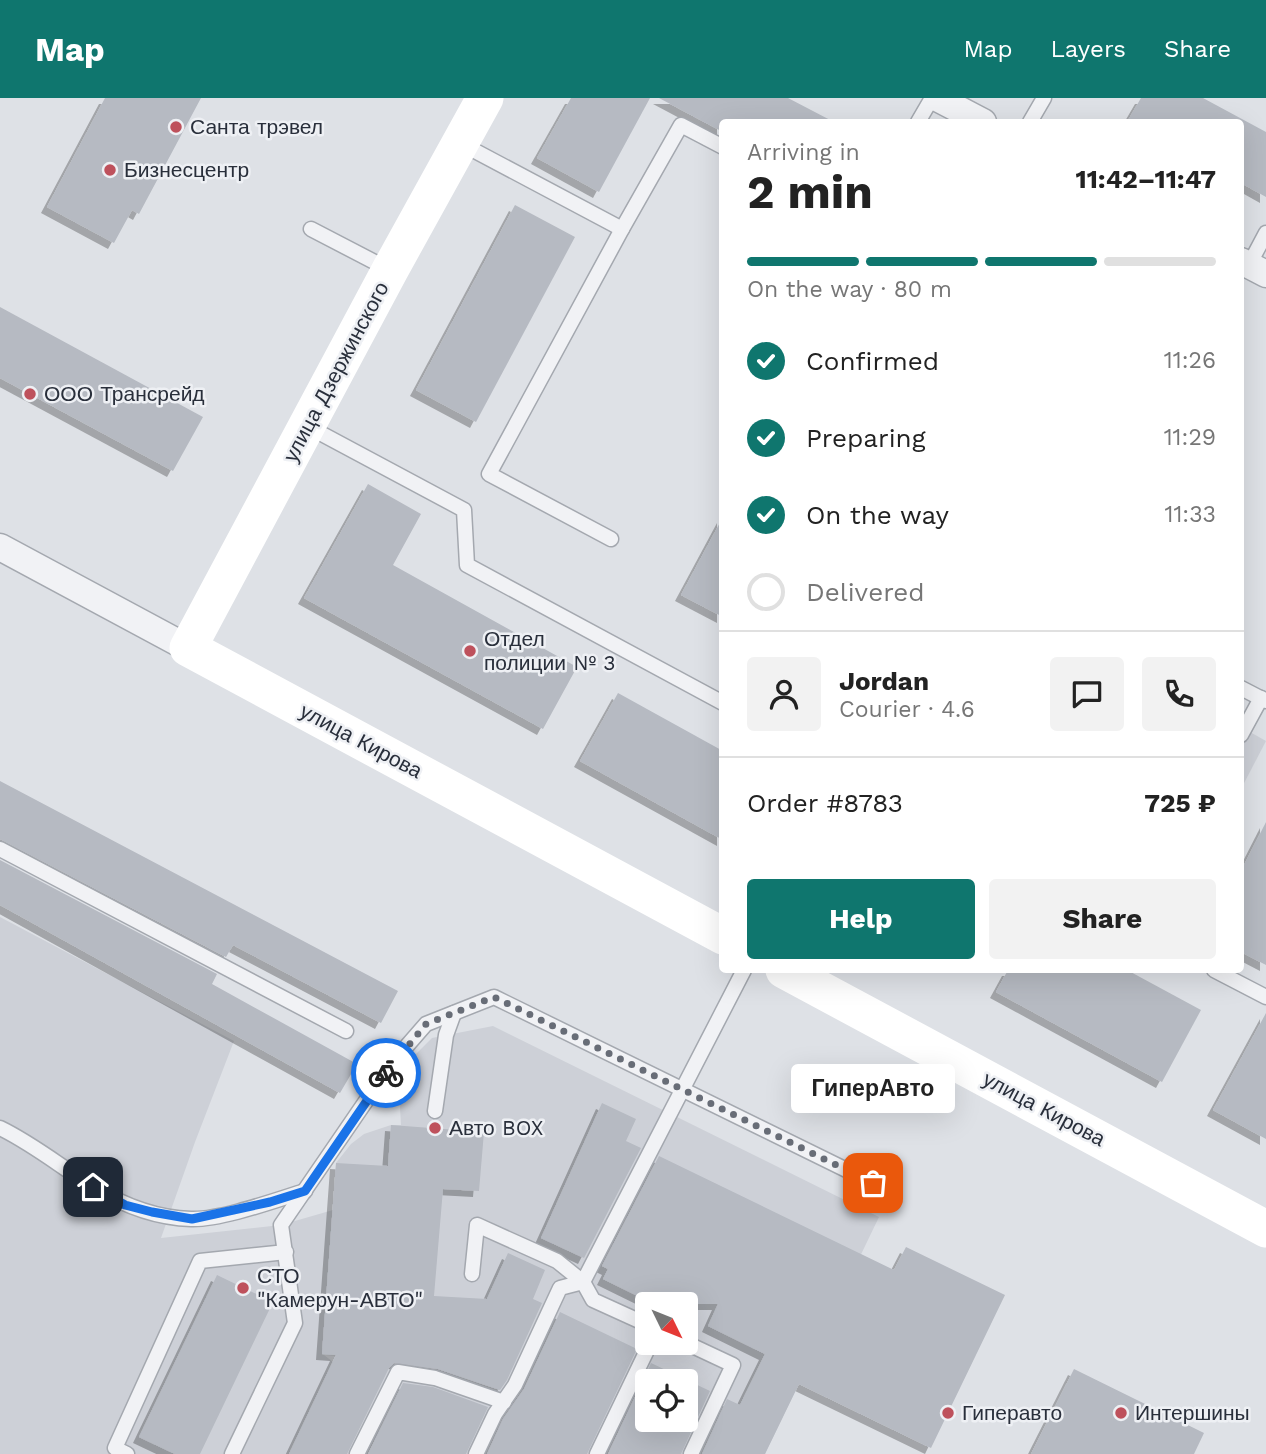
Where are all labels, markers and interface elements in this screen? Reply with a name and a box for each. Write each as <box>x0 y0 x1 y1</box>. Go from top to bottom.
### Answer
text: Map <box>35 30 105 69</box>
text: Map <box>964 35 1012 63</box>
text: Layers <box>1050 35 1126 63</box>
text: Share <box>1164 35 1231 63</box>
place label: Санта трэвел <box>190 114 323 139</box>
marker: Санта трэвел <box>168 119 184 135</box>
text: Arriving in <box>747 139 860 166</box>
place label: Бизнесцентр <box>124 157 249 182</box>
marker: Бизнесцентр <box>102 162 118 178</box>
text: 11:42–11:47 <box>1075 164 1216 194</box>
text: 2 min <box>747 165 873 219</box>
text: On the way · 80 m <box>747 276 952 303</box>
street label: улица Дзержинского <box>277 277 394 466</box>
icon: check <box>747 342 785 380</box>
text: Confirmed <box>806 346 939 376</box>
text: 11:26 <box>1164 347 1216 374</box>
place label: ООО Трансрейд <box>44 381 205 406</box>
marker: ООО Трансрейд <box>22 386 38 402</box>
icon: check <box>747 419 785 457</box>
text: Preparing <box>806 423 926 453</box>
text: 11:29 <box>1164 424 1216 451</box>
icon: check <box>747 496 785 534</box>
text: On the way <box>806 500 949 530</box>
text: 11:33 <box>1164 501 1216 528</box>
text: Delivered <box>806 577 925 607</box>
place label: Отдел полиции № 3 <box>484 626 616 675</box>
marker: Отдел полиции № 3 <box>462 643 478 659</box>
button: person <box>747 657 821 731</box>
button: chat <box>1050 657 1124 731</box>
button: phone <box>1142 657 1216 731</box>
text: Jordan <box>839 666 929 696</box>
text: Courier · 4.6 <box>839 696 975 723</box>
street label: улица Кирова <box>296 698 427 783</box>
text: Order #8783 <box>747 788 903 818</box>
text: 725 ₽ <box>1144 788 1216 818</box>
button: Help <box>747 879 975 959</box>
button: Share <box>989 879 1216 959</box>
courier <box>351 1038 421 1108</box>
icon: bike <box>367 1054 405 1092</box>
callout: ГиперАвто <box>791 1064 955 1113</box>
street label: улица Кирова <box>979 1066 1110 1151</box>
text: ГиперАвто <box>812 1075 934 1102</box>
place label: Авто BOX <box>449 1115 543 1140</box>
marker: Авто BOX <box>427 1120 443 1136</box>
pin <box>843 1153 903 1213</box>
pin <box>63 1157 123 1217</box>
icon: bag <box>854 1164 892 1202</box>
icon: home <box>74 1168 112 1206</box>
place label: СТО "Камерун-АВТО" <box>257 1263 423 1312</box>
marker: СТО "Камерун-АВТО" <box>235 1280 251 1296</box>
north arrow <box>635 1292 698 1354</box>
map controls <box>635 1292 698 1432</box>
button: locate <box>635 1369 698 1432</box>
place label: Гиперавто <box>962 1400 1062 1425</box>
place label: Интершины <box>1135 1400 1250 1425</box>
marker: Гиперавто <box>940 1405 956 1421</box>
marker: Интершины <box>1113 1405 1129 1421</box>

